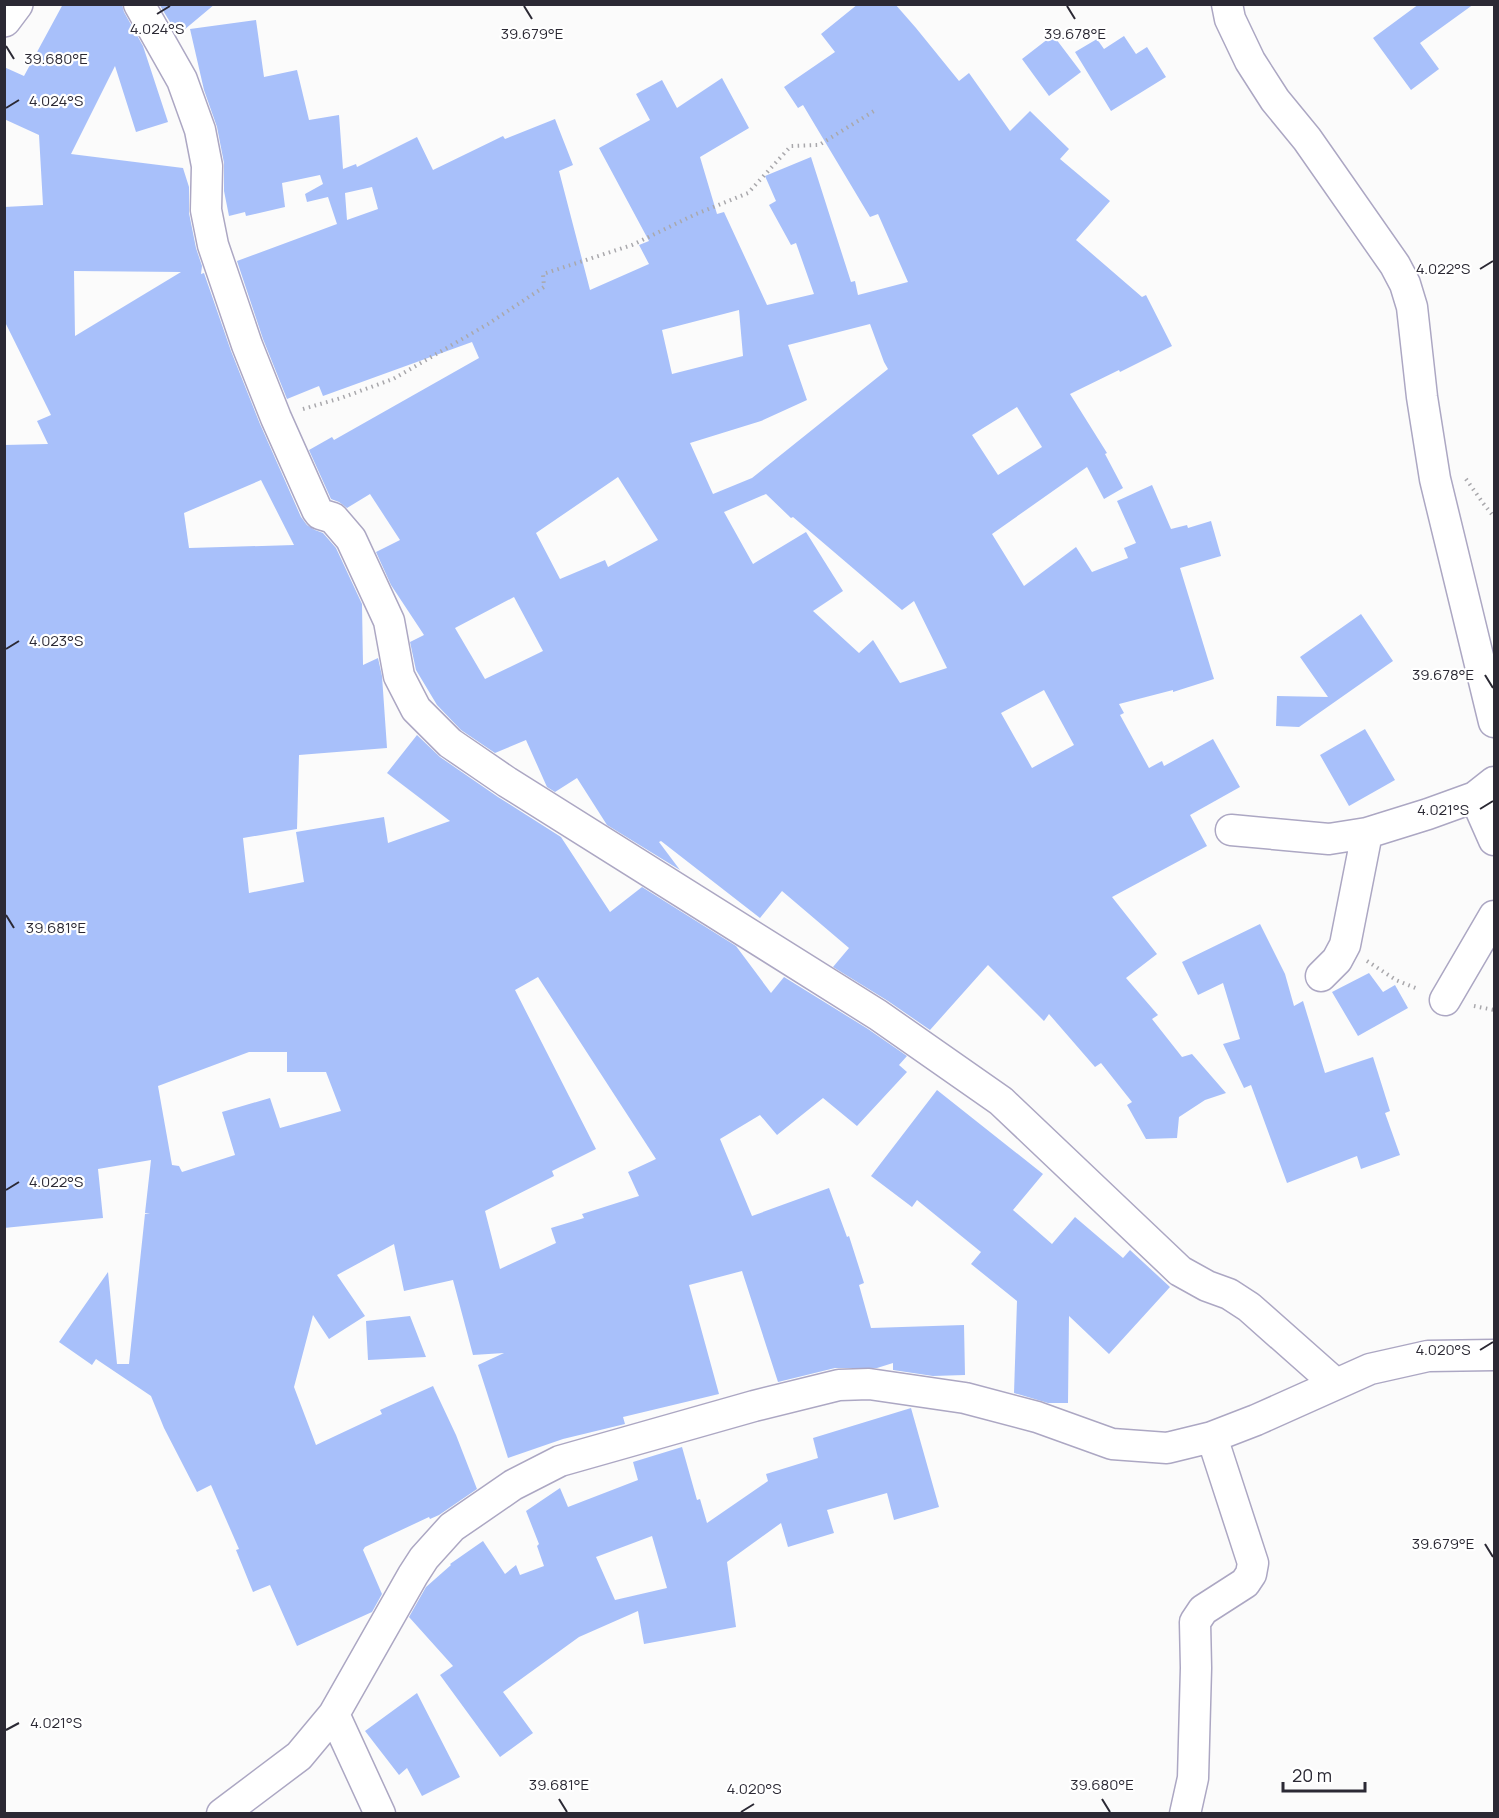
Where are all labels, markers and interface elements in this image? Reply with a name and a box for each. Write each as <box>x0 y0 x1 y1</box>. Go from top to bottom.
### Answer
text: 4.024°S <box>130 18 184 39</box>
text: 39.679°E <box>501 23 563 44</box>
text: 39.678°E <box>1044 23 1106 44</box>
text: 39.680°E <box>24 48 88 69</box>
text: 4.024°S <box>29 90 83 111</box>
text: 4.022°S <box>1416 258 1470 279</box>
text: 4.023°S <box>29 630 83 651</box>
text: 39.678°E <box>1412 664 1474 685</box>
text: 4.021°S <box>1417 799 1469 820</box>
text: 39.681°E <box>26 917 86 938</box>
text: 4.022°S <box>29 1171 83 1192</box>
text: 4.020°S <box>1415 1339 1471 1360</box>
text: 39.679°E <box>1412 1533 1474 1554</box>
text: 4.021°S <box>30 1712 82 1733</box>
scale bar <box>1283 1755 1366 1793</box>
text: 20 m <box>1292 1763 1332 1787</box>
text: 39.681°E <box>529 1774 589 1795</box>
text: 39.680°E <box>1070 1774 1134 1795</box>
text: 4.020°S <box>726 1778 782 1799</box>

